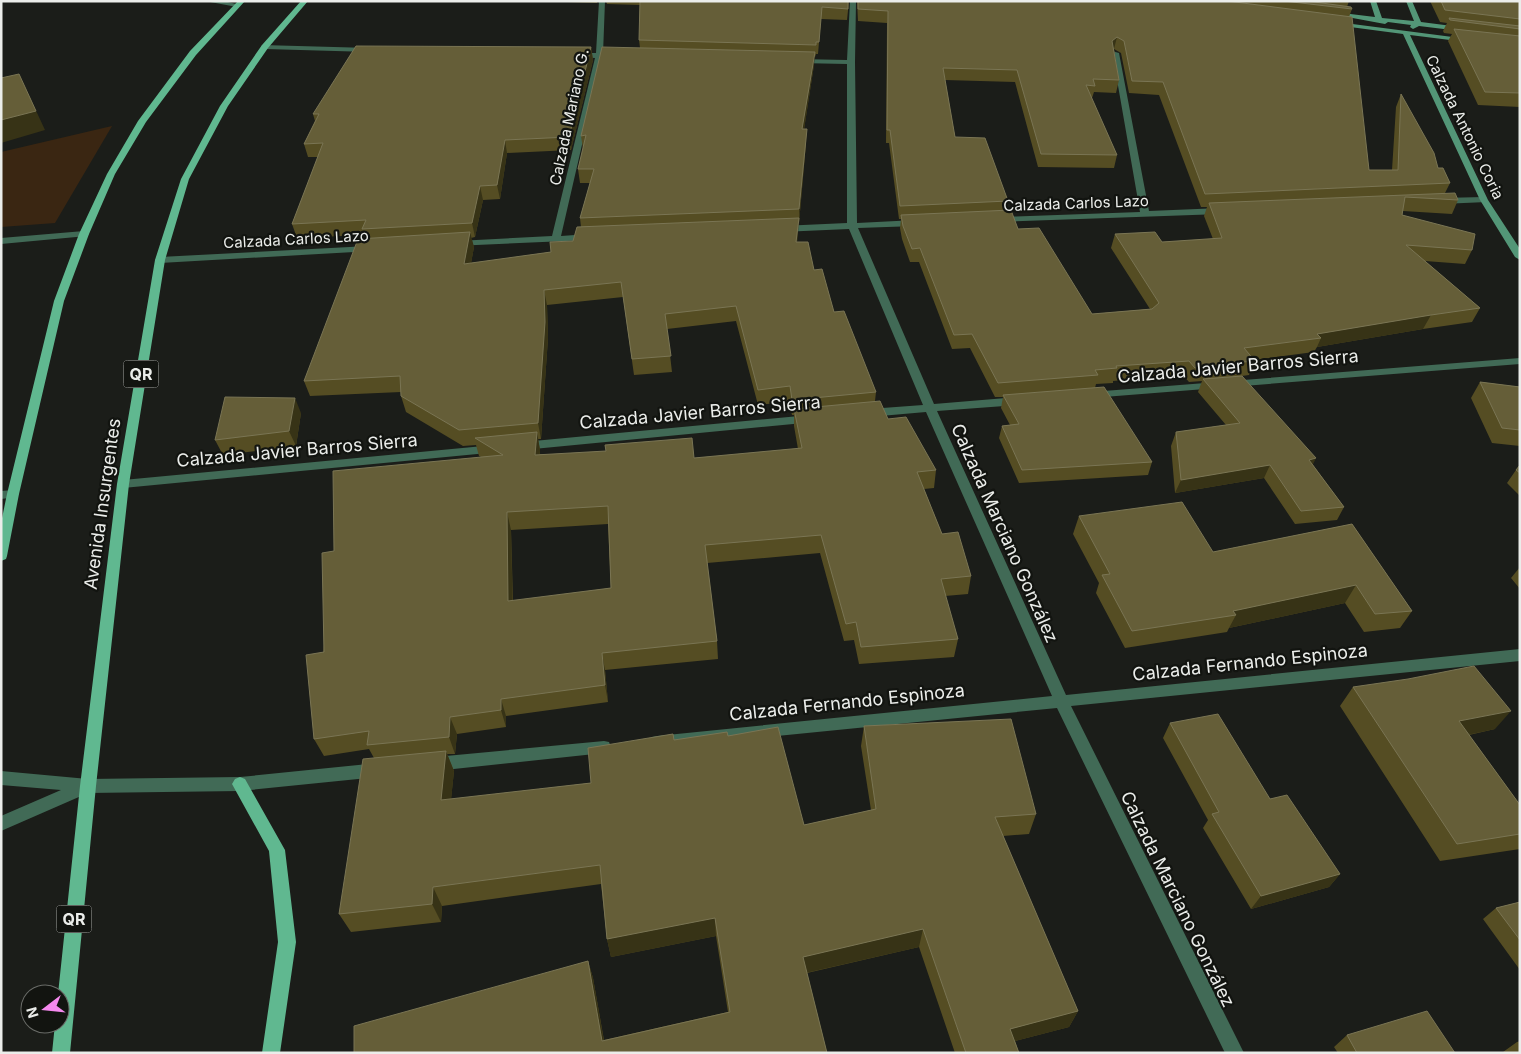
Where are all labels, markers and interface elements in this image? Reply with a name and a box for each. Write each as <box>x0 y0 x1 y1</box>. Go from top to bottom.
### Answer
street label: Calzada Mariano G. <box>545 47 593 187</box>
street label: Calzada Antonio Coria <box>1422 52 1508 202</box>
street label: Calzada Carlos Lazo <box>1003 191 1149 215</box>
street label: Calzada Carlos Lazo <box>223 226 369 252</box>
street label: Calzada Javier Barros Sierra <box>1117 345 1359 387</box>
road number: QR <box>124 360 158 388</box>
street label: Calzada Javier Barros Sierra <box>579 391 821 433</box>
street label: Avenida Insurgentes <box>80 417 124 591</box>
street label: Calzada Marciano González <box>947 420 1063 646</box>
street label: Calzada Javier Barros Sierra <box>176 429 418 471</box>
street label: Calzada Fernando Espinoza <box>1131 639 1369 685</box>
street label: Calzada Fernando Espinoza <box>728 679 966 725</box>
street label: Calzada Marciano González <box>1117 788 1239 1010</box>
road number: QR <box>56 906 92 932</box>
north arrow <box>20 984 70 1034</box>
text: N <box>22 1005 42 1020</box>

